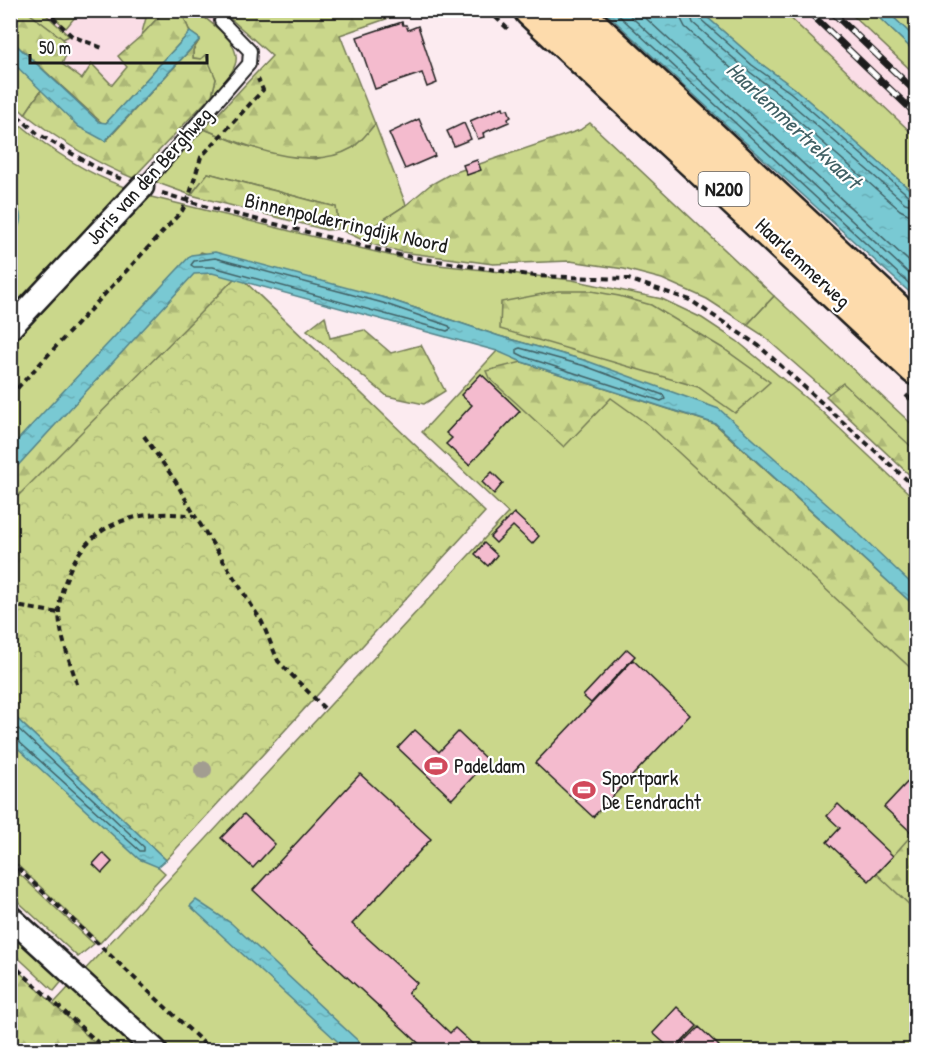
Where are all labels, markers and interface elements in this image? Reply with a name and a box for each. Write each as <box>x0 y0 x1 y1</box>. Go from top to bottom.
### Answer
scale bar <box>30 27 207 65</box>
text: 50 m <box>39 35 71 60</box>
water label: Haarlemmertrekvaart <box>720 55 870 198</box>
street label: Joris van den Berghweg <box>79 100 218 251</box>
road number: N200 <box>698 172 750 206</box>
street label: Binnenpolderringdijk Noord <box>242 185 450 260</box>
street label: Haarlemmerweg <box>749 211 857 314</box>
place label: Padeldam <box>454 751 525 780</box>
sports icon: Padeldam <box>423 753 449 779</box>
place label: Sportpark De Eendracht <box>602 763 702 816</box>
sports icon: Sportpark De Eendracht <box>571 777 597 803</box>

